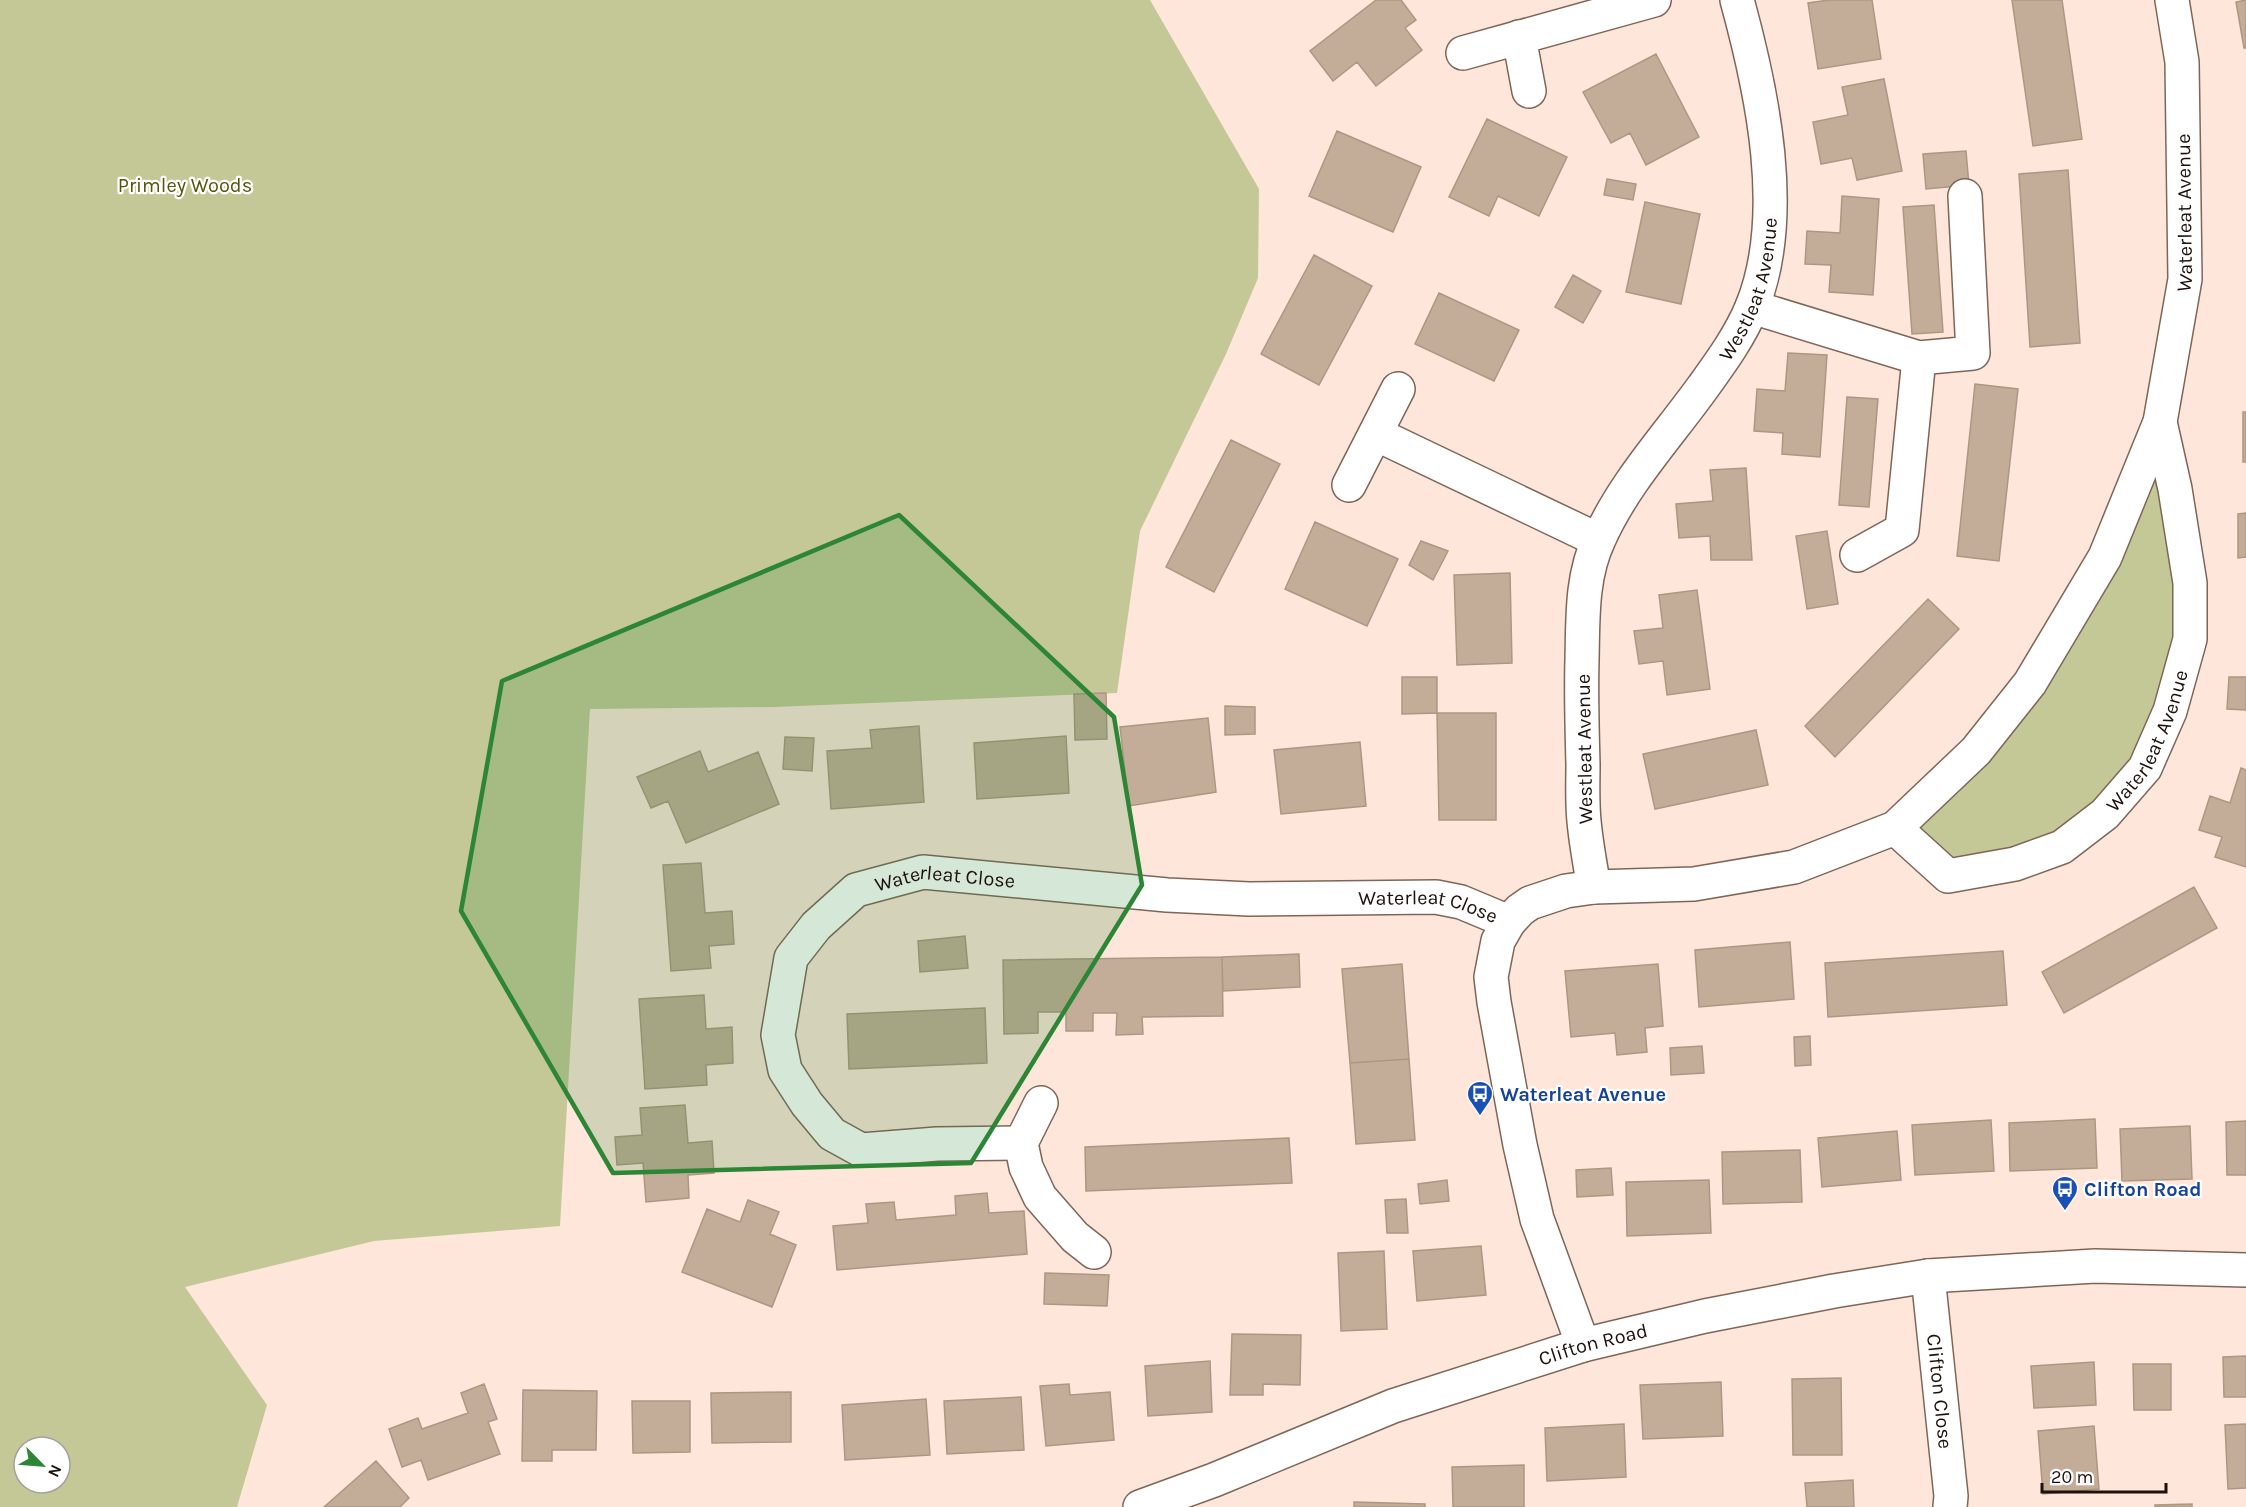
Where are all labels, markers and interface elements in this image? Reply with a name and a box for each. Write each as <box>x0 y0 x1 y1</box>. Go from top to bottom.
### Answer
street label: Waterleat Avenue <box>2172 133 2198 294</box>
park label: Primley Woods <box>118 174 252 197</box>
street label: Westleat Avenue <box>1714 217 1782 365</box>
street label: Waterleat Avenue <box>2101 667 2193 817</box>
street label: Westleat Avenue <box>1572 674 1597 824</box>
street label: Waterleat Close <box>872 861 1016 896</box>
street label: Waterleat Close <box>1358 886 1501 928</box>
bus stop icon: Waterleat Avenue <box>1465 1079 1495 1117</box>
place label: Waterleat Avenue <box>1500 1083 1666 1106</box>
bus stop icon: Clifton Road <box>2050 1174 2080 1212</box>
place label: Clifton Road <box>2084 1178 2202 1201</box>
street label: Clifton Road <box>1536 1319 1650 1371</box>
street label: Clifton Close <box>1922 1333 1957 1450</box>
north arrow <box>12 1435 72 1495</box>
scale bar <box>2042 1456 2166 1494</box>
text: N <box>44 1462 66 1480</box>
text: 20 m <box>2051 1466 2093 1488</box>

